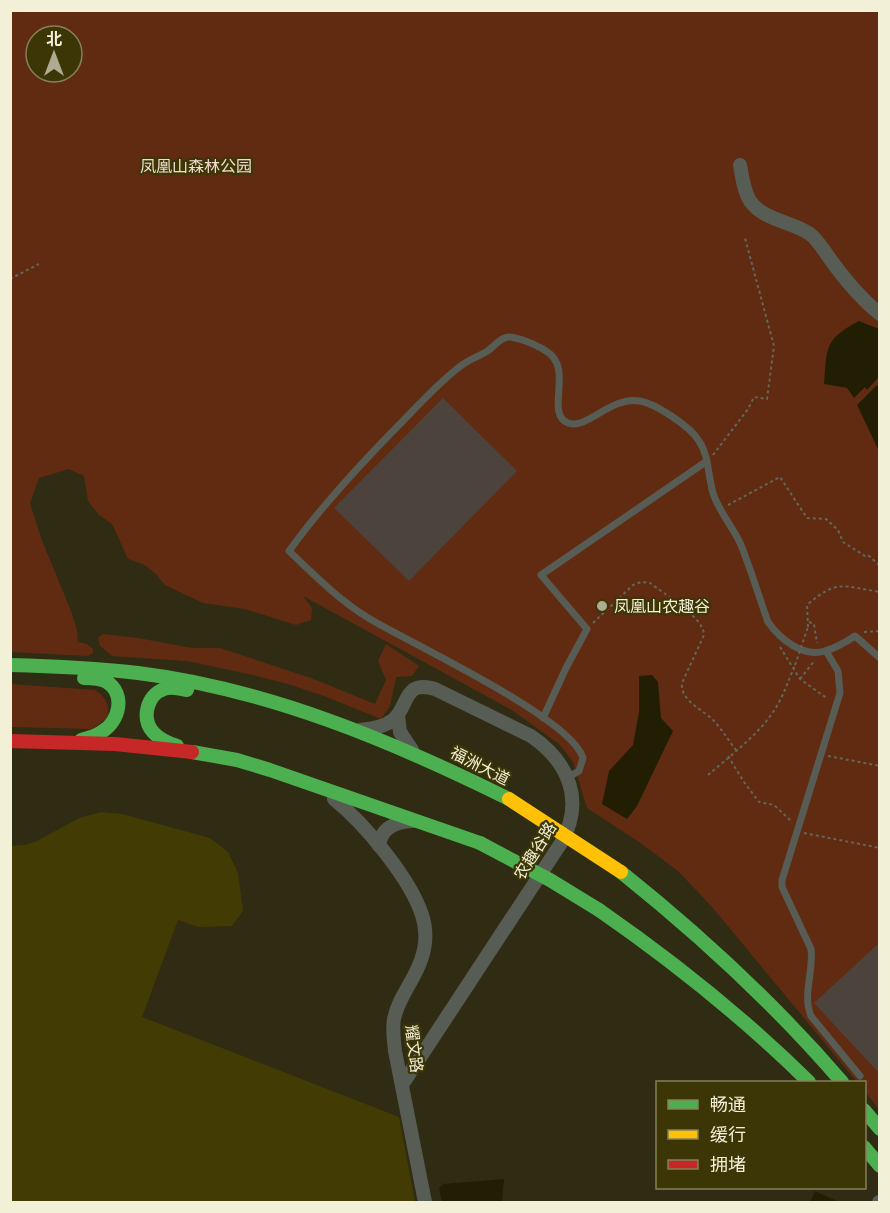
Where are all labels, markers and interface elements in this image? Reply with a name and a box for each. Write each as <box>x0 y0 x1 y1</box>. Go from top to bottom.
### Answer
north arrow <box>24 24 84 84</box>
text: 北 <box>46 30 62 49</box>
park label: 凤凰山森林公园 <box>140 157 252 176</box>
place label: 凤凰山农趣谷 <box>614 597 710 616</box>
marker: 凤凰山农趣谷 <box>595 599 609 613</box>
street label: 福洲大道 <box>447 743 513 789</box>
street label: 农趣谷路 <box>510 819 560 883</box>
street label: 耀文路 <box>402 1024 426 1074</box>
legend <box>656 1081 866 1189</box>
text: 畅通 <box>710 1094 746 1116</box>
text: 缓行 <box>710 1124 746 1146</box>
text: 拥堵 <box>710 1154 746 1176</box>

